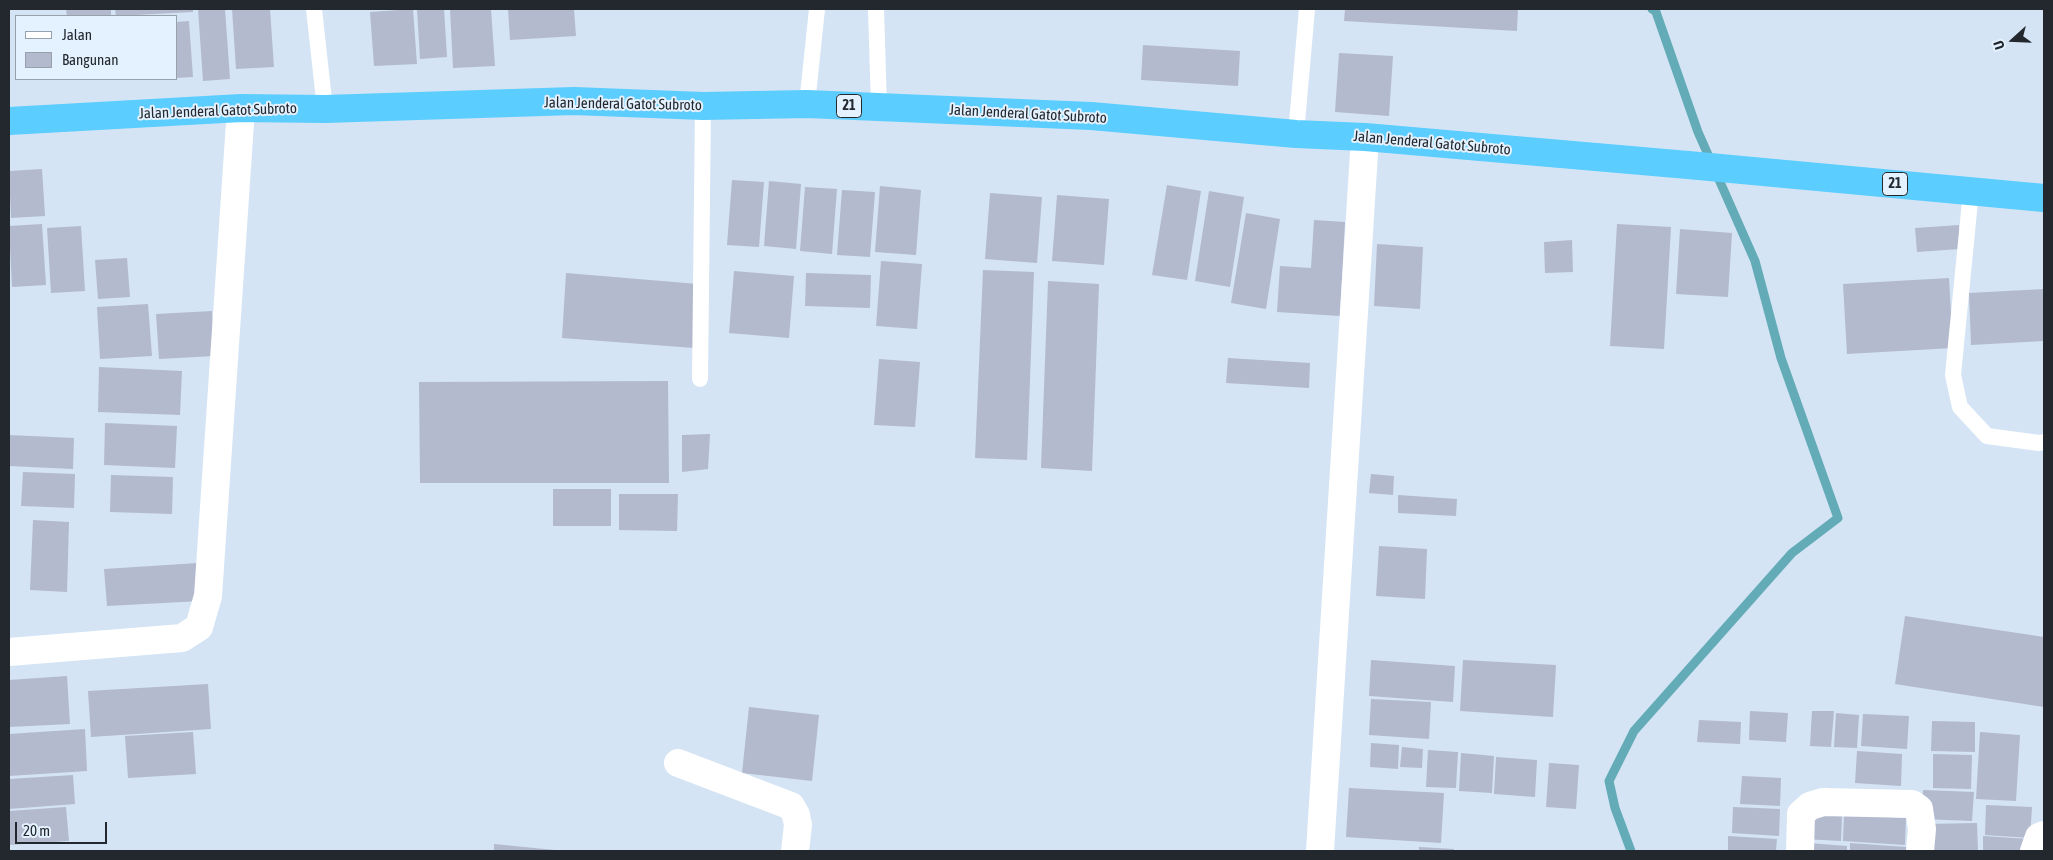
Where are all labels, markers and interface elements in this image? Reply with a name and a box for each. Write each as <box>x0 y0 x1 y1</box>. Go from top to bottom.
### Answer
legend <box>15 15 178 80</box>
north arrow <box>1988 15 2038 65</box>
text: Jalan <box>62 26 92 43</box>
text: U <box>1990 39 2008 52</box>
text: Bangunan <box>62 51 119 68</box>
street label: Jalan Jenderal Gatot Subroto <box>544 94 702 114</box>
road number: 21 <box>836 94 862 118</box>
street label: Jalan Jenderal Gatot Subroto <box>139 99 297 123</box>
street label: Jalan Jenderal Gatot Subroto <box>949 101 1107 127</box>
street label: Jalan Jenderal Gatot Subroto <box>1353 127 1511 159</box>
road number: 21 <box>1882 172 1908 195</box>
scale bar <box>18 812 110 844</box>
text: 20 m <box>23 822 50 839</box>

